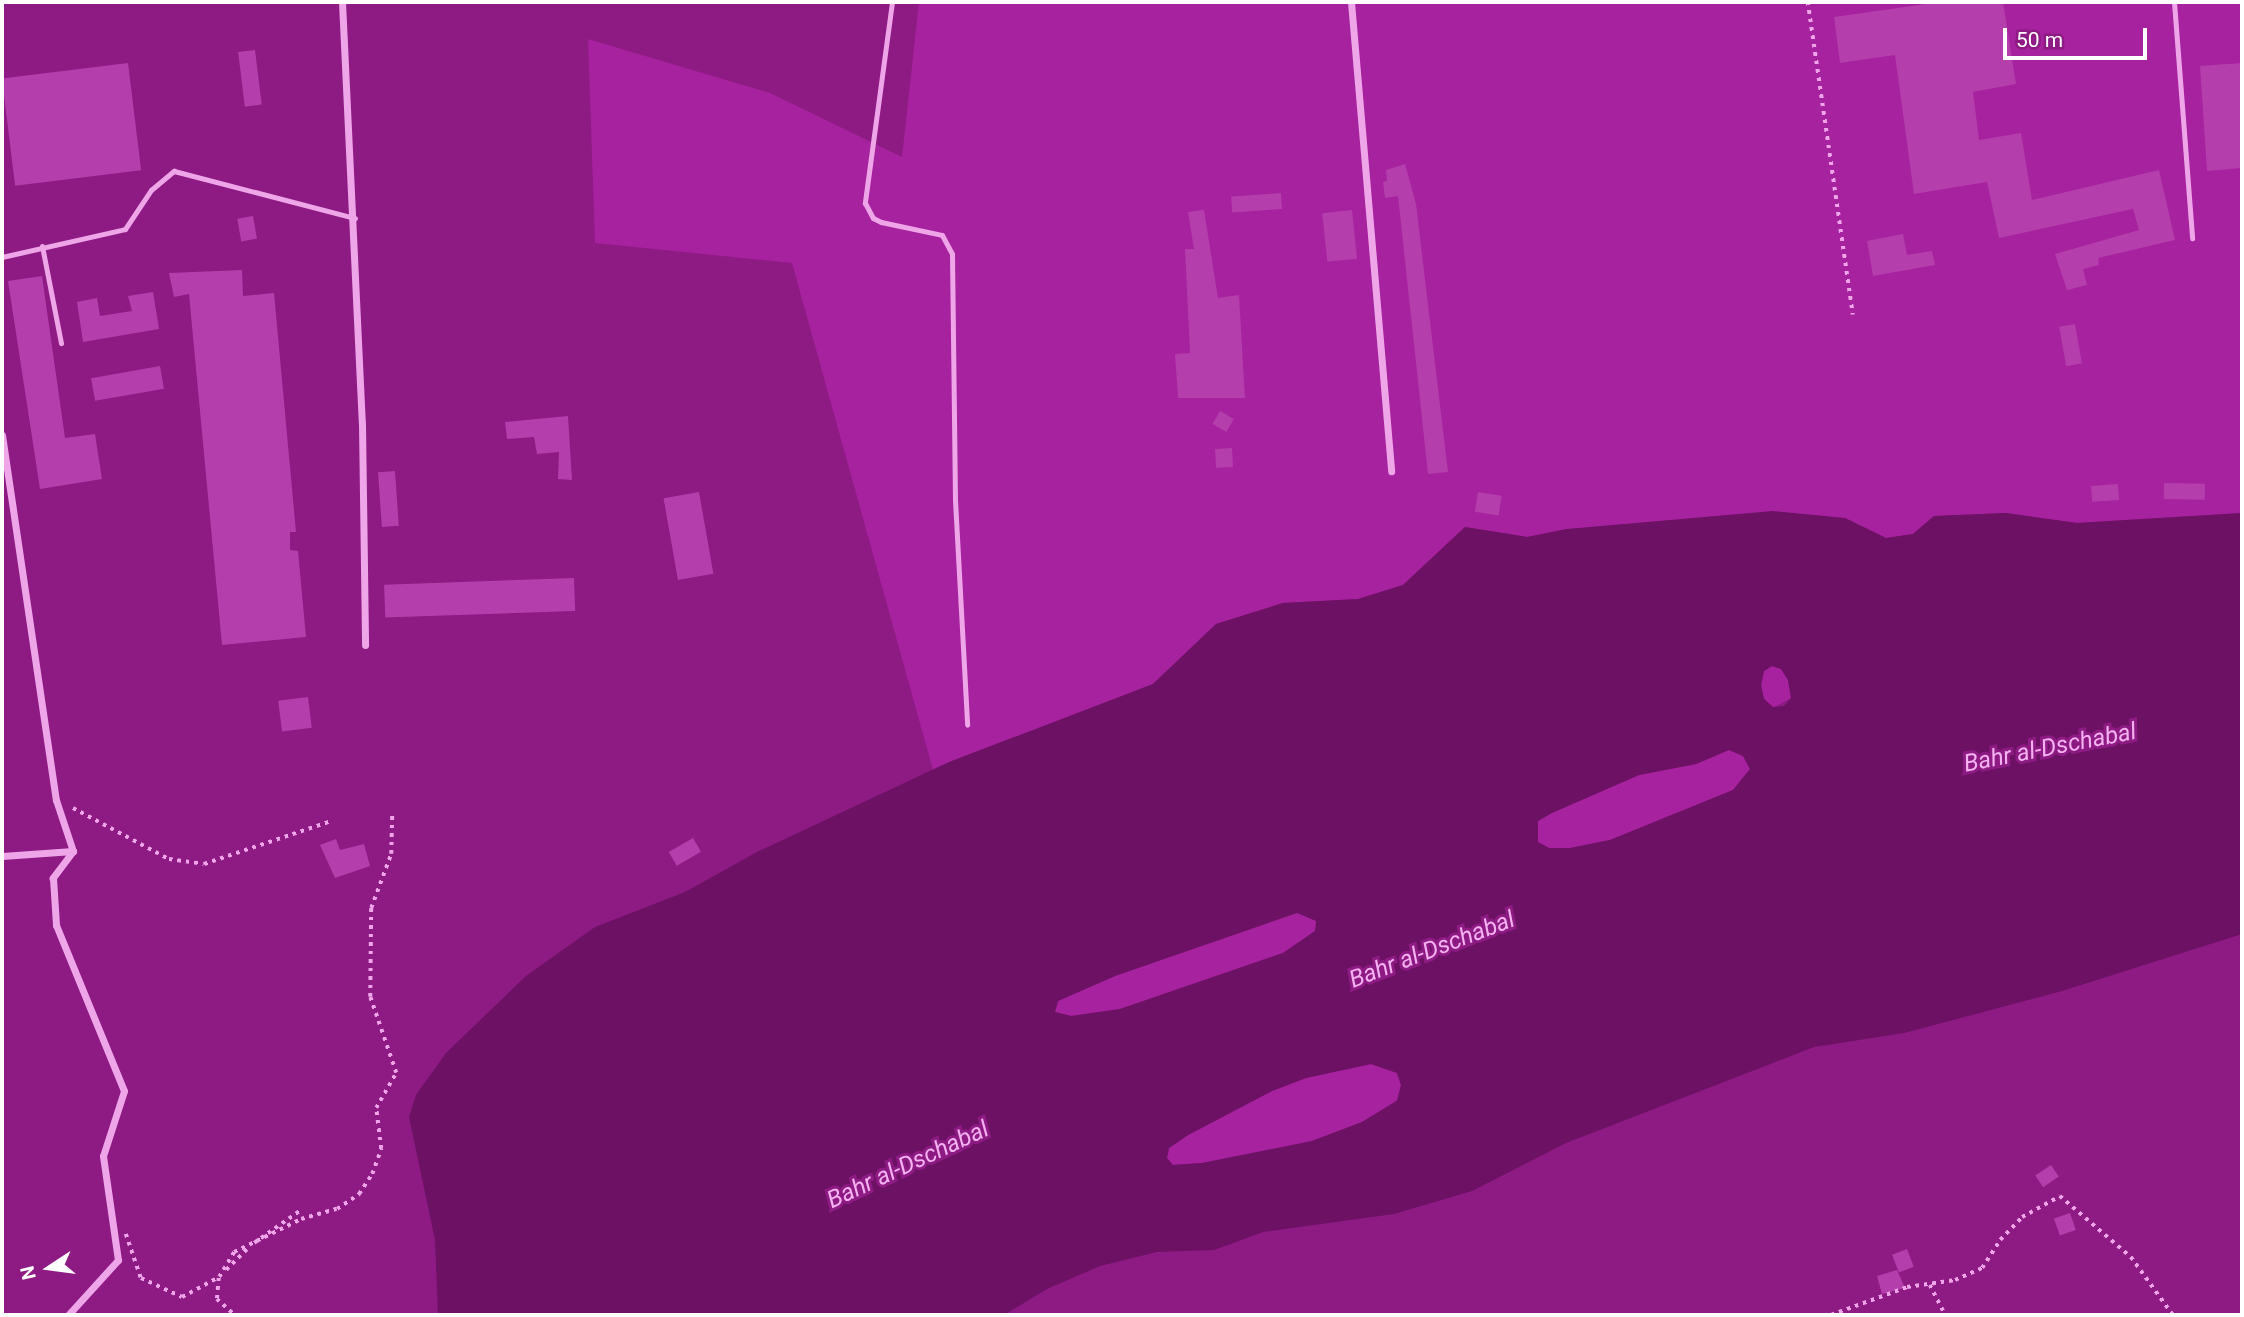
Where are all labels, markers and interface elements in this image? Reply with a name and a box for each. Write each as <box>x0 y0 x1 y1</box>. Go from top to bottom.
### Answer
scale bar <box>2006 14 2150 58</box>
text: 50 m <box>2016 28 2063 52</box>
water label: Bahr al-Dschabal <box>1961 717 2139 779</box>
water label: Bahr al-Dschabal <box>1345 905 1519 995</box>
water label: Bahr al-Dschabal <box>823 1115 993 1215</box>
north arrow <box>14 1233 84 1303</box>
text: N <box>15 1264 41 1282</box>

